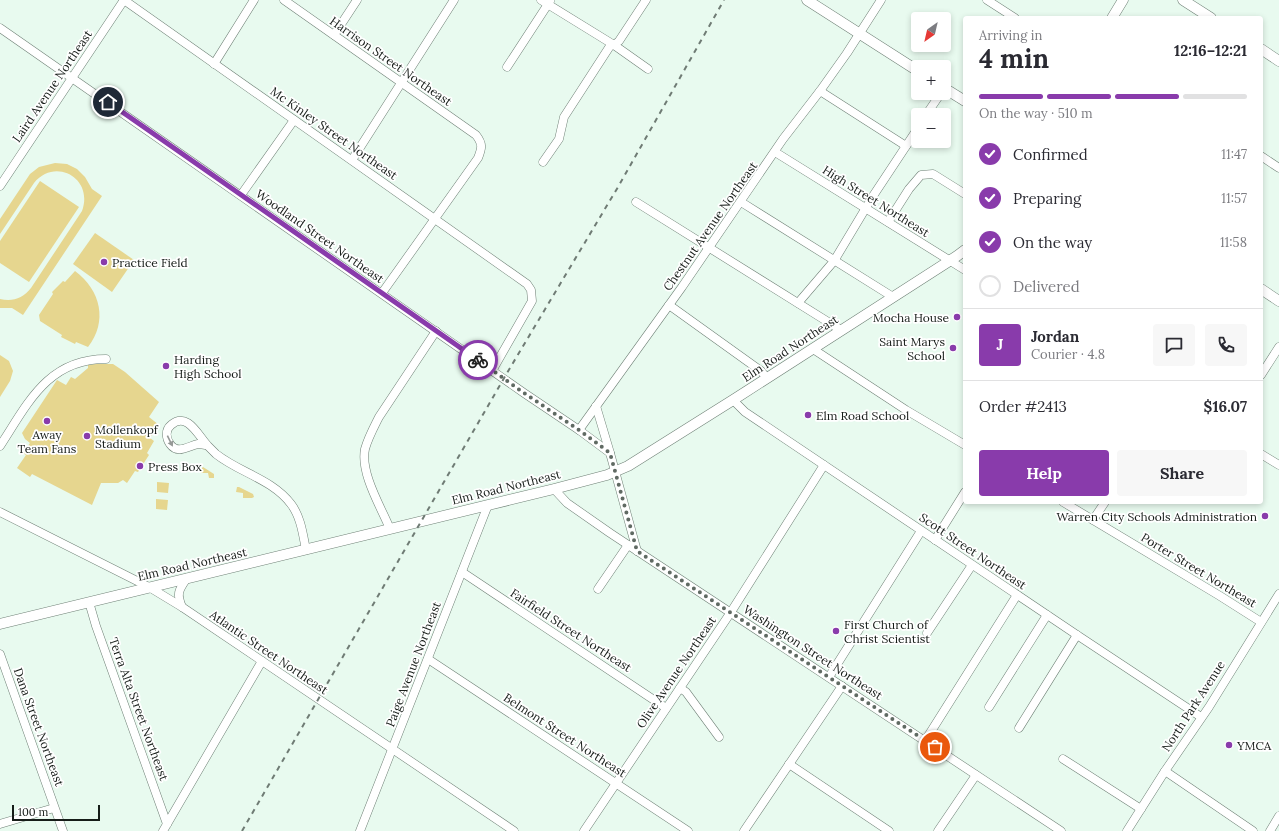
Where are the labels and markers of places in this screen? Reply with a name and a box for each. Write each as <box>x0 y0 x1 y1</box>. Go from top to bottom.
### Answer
pin <box>91 85 125 119</box>
place label: Practice Field <box>112 255 188 270</box>
marker: Practice Field <box>99 257 109 267</box>
place label: Mocha House <box>873 310 949 325</box>
marker: Mocha House <box>952 312 962 322</box>
place label: Saint Marys School <box>879 334 945 363</box>
marker: Saint Marys School <box>948 343 958 353</box>
place label: Harding High School <box>174 352 242 381</box>
marker: Harding High School <box>161 361 171 371</box>
place label: Elm Road School <box>816 408 909 423</box>
marker: Elm Road School <box>803 410 813 420</box>
marker: Away Team Fans <box>42 416 52 426</box>
place label: Mollenkopf Stadium <box>95 422 159 451</box>
place label: Away Team Fans <box>18 427 77 456</box>
marker: Mollenkopf Stadium <box>82 431 92 441</box>
place label: Press Box <box>148 459 203 474</box>
marker: Press Box <box>135 461 145 471</box>
place label: Warren City Schools Administration <box>1056 509 1257 524</box>
marker: Warren City Schools Administration <box>1260 511 1270 521</box>
place label: First Church of Christ Scientist <box>844 617 930 646</box>
marker: First Church of Christ Scientist <box>831 626 841 636</box>
pin <box>918 730 952 764</box>
place label: YMCA <box>1236 738 1272 753</box>
marker: YMCA <box>1224 740 1234 750</box>

